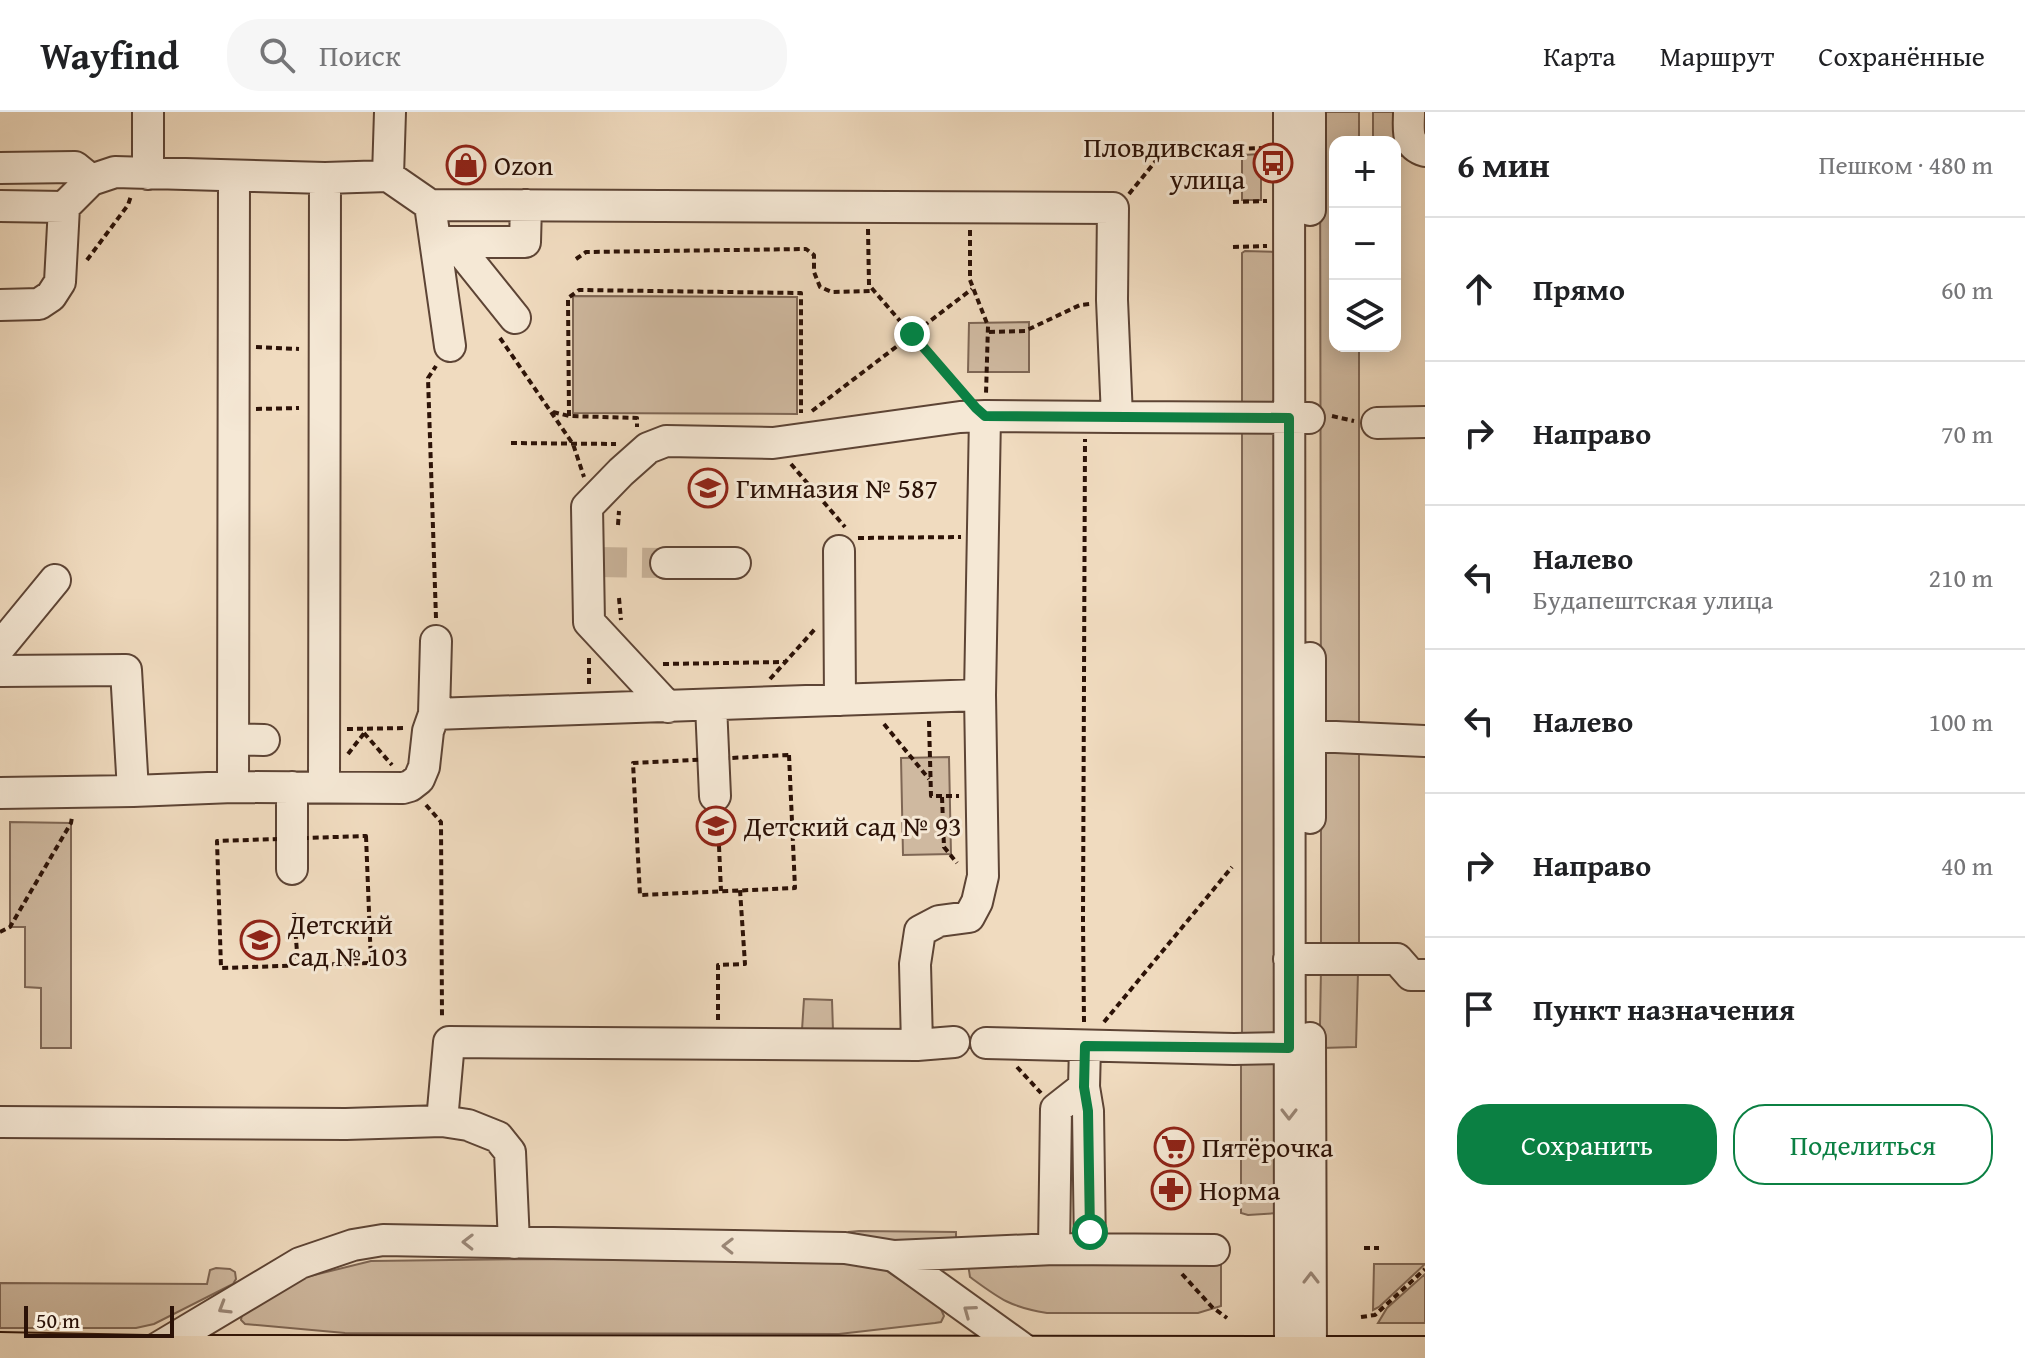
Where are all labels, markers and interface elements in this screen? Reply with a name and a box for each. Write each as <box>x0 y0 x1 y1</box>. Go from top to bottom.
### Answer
search box <box>227 19 787 91</box>
text: Wayfind <box>40 27 179 83</box>
icon: search <box>255 33 299 77</box>
text: Поиск <box>319 33 401 77</box>
text: Карта <box>1543 35 1616 76</box>
text: Маршрут <box>1660 35 1774 76</box>
text: Сохранённые <box>1818 35 1985 76</box>
place label: Пловдивская улица <box>1083 126 1246 199</box>
map controls <box>1329 136 1401 352</box>
button: + <box>1329 136 1401 208</box>
text: 6 мин <box>1457 140 1550 189</box>
bus stop icon: Пловдивская улица <box>1252 142 1294 184</box>
shop icon: Ozon <box>445 144 487 186</box>
place label: Ozon <box>494 144 554 185</box>
text: Пешком · 480 m <box>1819 145 1993 184</box>
button: − <box>1329 208 1401 280</box>
icon: ahead <box>1457 267 1501 311</box>
text: Прямо <box>1533 267 1625 311</box>
text: 60 m <box>1941 270 1993 309</box>
button: layers <box>1329 280 1401 352</box>
route end <box>894 316 930 352</box>
icon: right <box>1457 411 1501 455</box>
text: Направо <box>1533 411 1651 455</box>
text: 70 m <box>1941 414 1993 453</box>
school or university icon: Гимназия № 587 <box>687 467 729 509</box>
place label: Гимназия № 587 <box>736 467 938 508</box>
text: Налево <box>1533 536 1633 580</box>
icon: left <box>1457 555 1501 599</box>
text: 210 m <box>1928 558 1993 597</box>
text: Будапештская улица <box>1533 580 1773 619</box>
icon: left <box>1457 699 1501 743</box>
text: Налево <box>1533 699 1633 743</box>
text: 100 m <box>1928 702 1993 741</box>
school or university icon: Детский сад № 93 <box>695 805 737 847</box>
place label: Детский сад № 93 <box>743 805 962 846</box>
icon: right <box>1457 843 1501 887</box>
text: Направо <box>1533 843 1651 887</box>
text: 40 m <box>1941 846 1993 885</box>
place label: Детский сад № 103 <box>287 903 408 976</box>
school or university icon: Детский сад № 103 <box>239 919 281 961</box>
icon: arrive <box>1457 987 1501 1031</box>
text: Пункт назначения <box>1533 987 1795 1031</box>
button: Сохранить <box>1457 1104 1717 1185</box>
button: Поделиться <box>1733 1104 1993 1185</box>
one-way arrow <box>1280 1108 1298 1121</box>
supermarket icon: Пятёрочка <box>1153 1126 1195 1168</box>
place label: Пятёрочка <box>1202 1126 1334 1167</box>
pharmacy icon: Норма <box>1150 1169 1192 1211</box>
place label: Норма <box>1199 1169 1281 1210</box>
route start <box>1072 1214 1108 1250</box>
one-way arrow <box>461 1233 474 1251</box>
one-way arrow <box>721 1237 734 1255</box>
one-way arrow <box>1302 1271 1320 1284</box>
one-way arrow <box>218 1299 233 1314</box>
scale bar <box>24 1302 174 1338</box>
text: 50 m <box>36 1304 80 1336</box>
one-way arrow <box>964 1306 978 1321</box>

